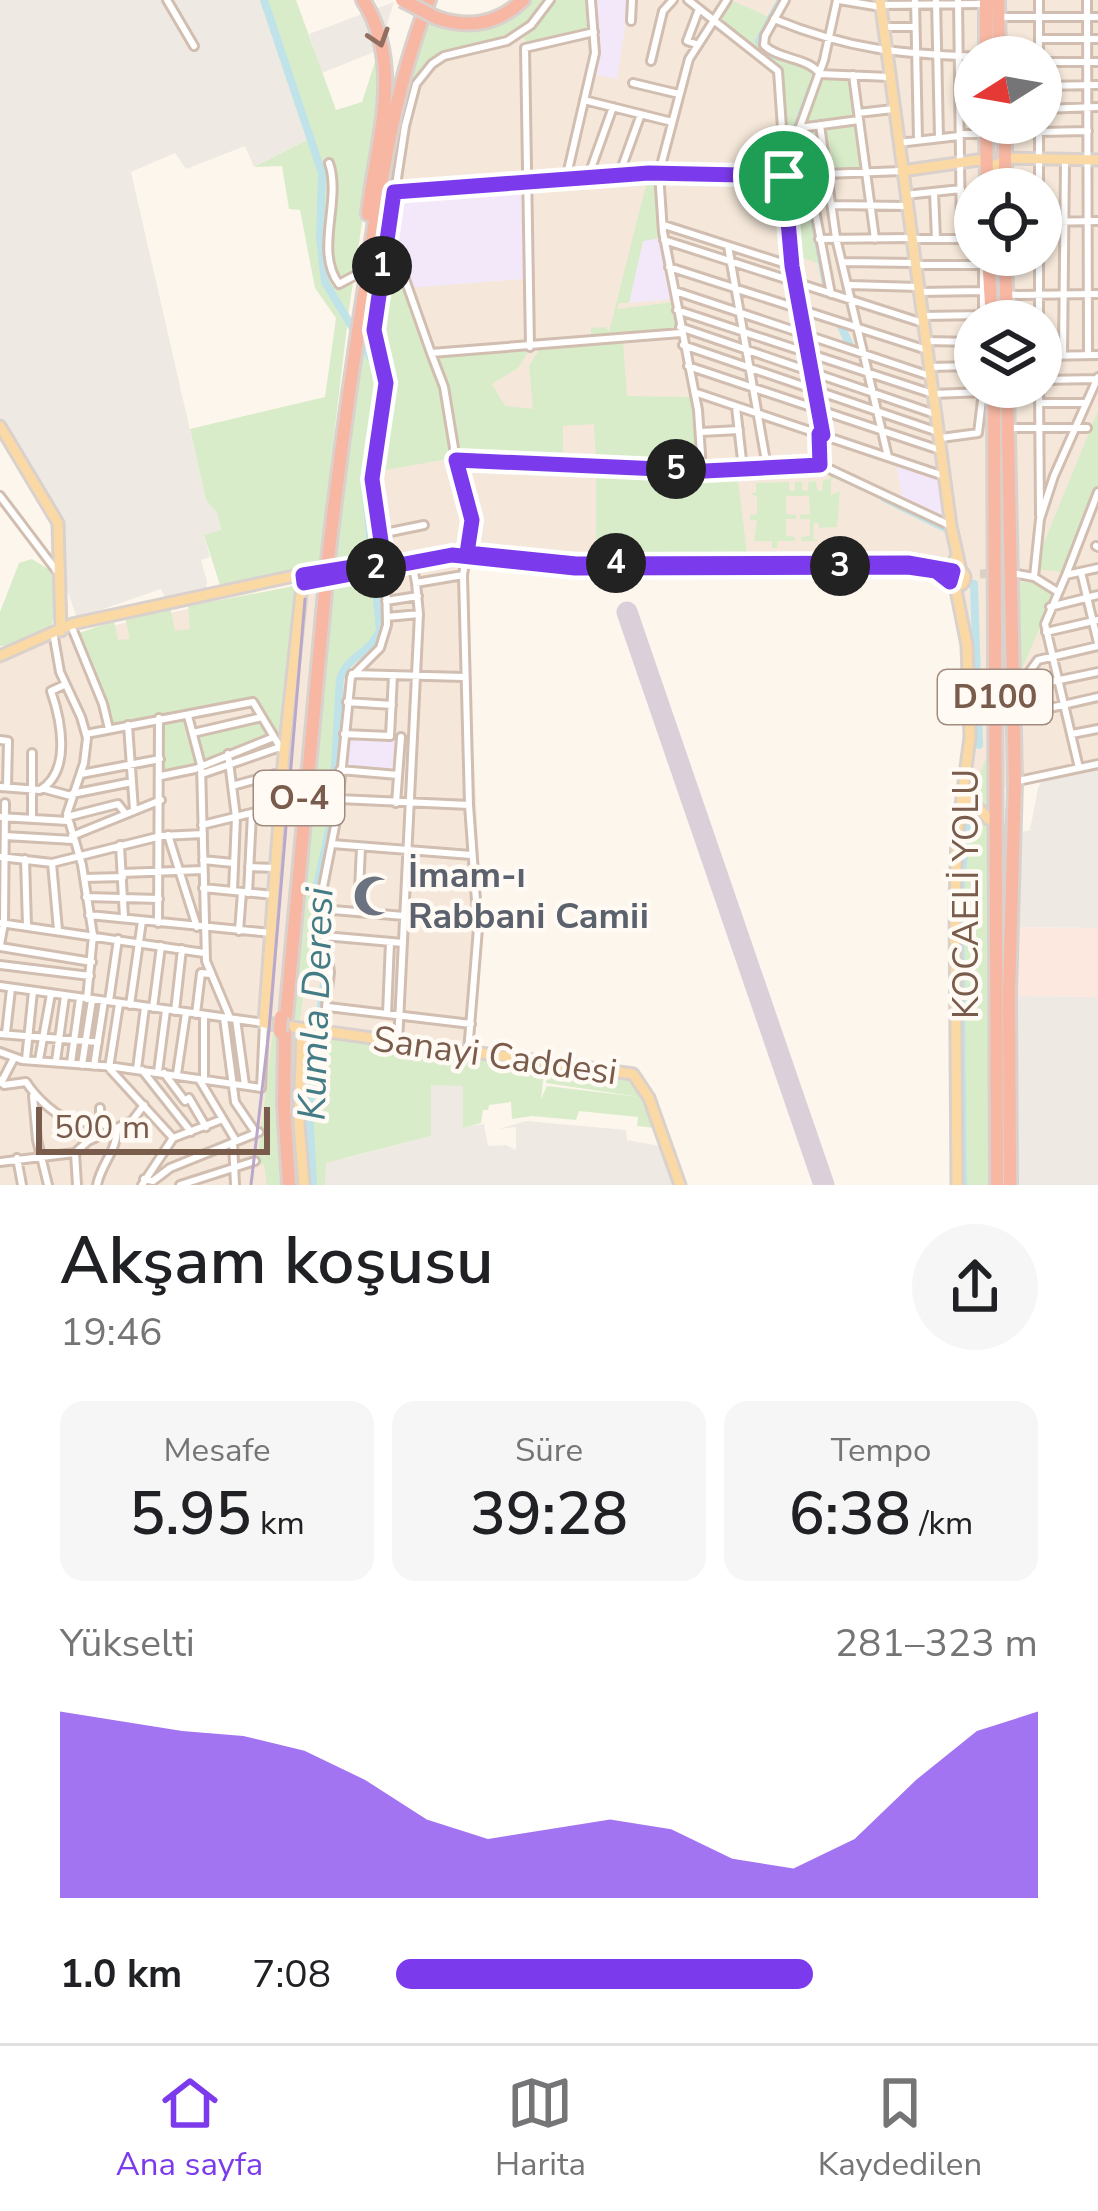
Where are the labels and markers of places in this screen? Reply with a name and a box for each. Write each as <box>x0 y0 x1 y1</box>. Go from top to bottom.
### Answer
pin <box>733 125 835 227</box>
pin: 1 <box>352 236 412 296</box>
pin: 5 <box>646 439 706 499</box>
pin: 4 <box>586 533 646 593</box>
pin: 3 <box>810 536 870 596</box>
pin: 2 <box>346 538 406 598</box>
place label: İmam-ı Rabbani Camii <box>408 851 649 941</box>
mosque icon: İmam-ı Rabbani Camii <box>351 873 397 919</box>

